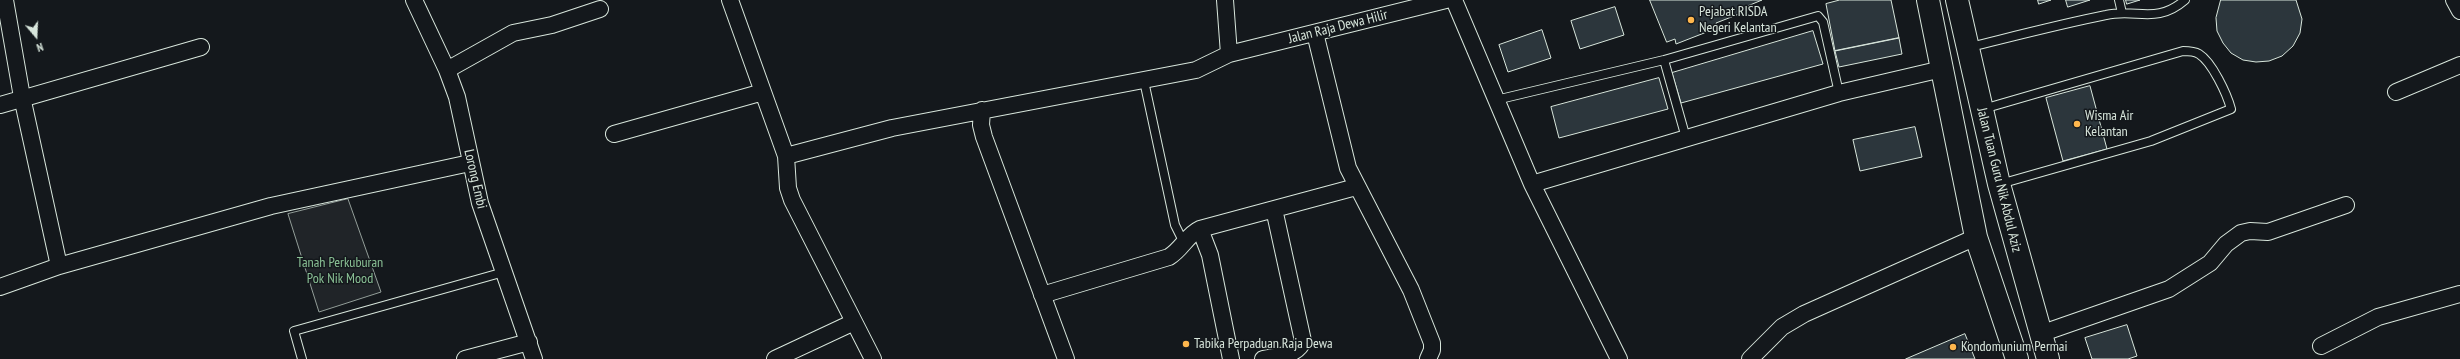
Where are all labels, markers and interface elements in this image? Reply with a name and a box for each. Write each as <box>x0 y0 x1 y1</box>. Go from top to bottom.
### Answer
place label: Pejabat RISDA Negeri Kelantan <box>1699 4 1777 36</box>
street label: Jalan Raja Dewa Hilir <box>1287 7 1389 47</box>
marker: Pejabat RISDA Negeri Kelantan <box>1686 15 1696 25</box>
north arrow <box>16 16 56 56</box>
text: N <box>35 40 45 55</box>
street label: Jalan Tuan Guru Nik Abdul Aziz <box>1973 106 2025 254</box>
place label: Wisma Air Kelantan <box>2085 108 2133 140</box>
marker: Wisma Air Kelantan <box>2072 119 2082 129</box>
street label: Lorong Embi <box>460 148 490 210</box>
park label: Tanah Perkuburan Pok Nik Mood <box>297 255 383 288</box>
place label: Tabika Perpaduan Raja Dewa <box>1194 336 1333 352</box>
marker: Tabika Perpaduan Raja Dewa <box>1181 339 1191 349</box>
place label: Kondomunium Permai <box>1961 339 2067 355</box>
marker: Kondomunium Permai <box>1948 342 1958 352</box>

